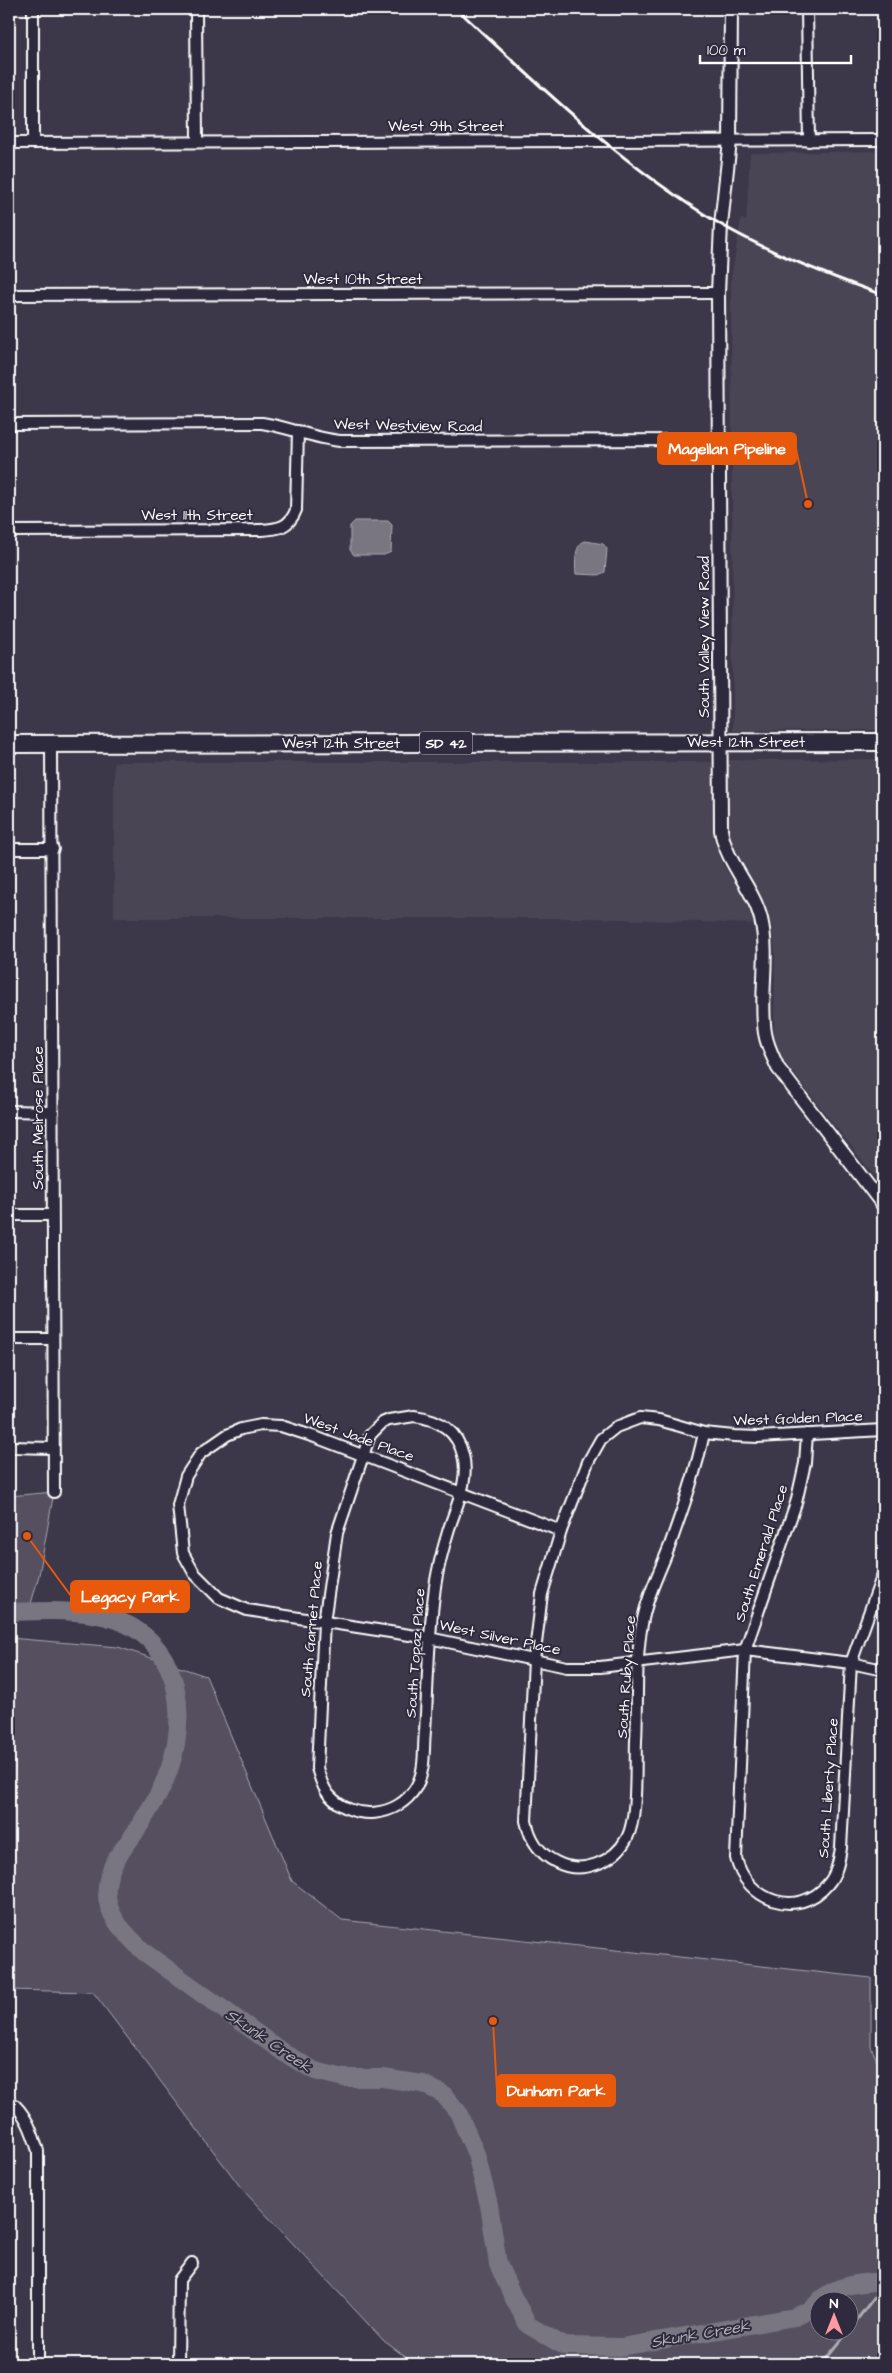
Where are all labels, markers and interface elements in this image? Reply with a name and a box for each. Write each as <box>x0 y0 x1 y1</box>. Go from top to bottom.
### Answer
scale bar <box>700 32 851 64</box>
text: 100 m <box>707 40 746 61</box>
street label: West 9th Street <box>388 116 504 137</box>
street label: West 10th Street <box>304 269 422 290</box>
street label: West Westview Road <box>334 414 483 437</box>
callout: Magellan Pipeline <box>658 433 796 464</box>
text: Magellan Pipeline <box>668 438 786 462</box>
street label: West 11th Street <box>141 505 253 526</box>
street label: South Valley View Road <box>694 556 716 718</box>
road number: SD 42 <box>420 731 472 754</box>
street label: West 12th Street <box>687 732 805 753</box>
street label: West 12th Street <box>282 733 400 754</box>
street label: South Melrose Place <box>28 1046 49 1190</box>
street label: West Golden Place <box>733 1406 863 1431</box>
street label: West Jade Place <box>301 1408 417 1467</box>
street label: South Emerald Place <box>729 1482 794 1624</box>
street label: South Garnet Place <box>295 1560 328 1698</box>
callout: Legacy Park <box>71 1581 189 1612</box>
text: Legacy Park <box>81 1586 179 1610</box>
street label: South Topaz Place <box>401 1588 430 1718</box>
street label: West Silver Place <box>437 1614 562 1661</box>
street label: South Ruby Place <box>612 1615 642 1739</box>
street label: South Liberty Place <box>813 1717 845 1859</box>
water label: Skunk Creek <box>221 2004 317 2078</box>
callout: Dunham Park <box>497 2075 615 2106</box>
text: Dunham Park <box>507 2080 605 2102</box>
north arrow <box>810 2290 860 2340</box>
text: N <box>830 2294 839 2314</box>
water label: Skunk Creek <box>649 2314 752 2353</box>

